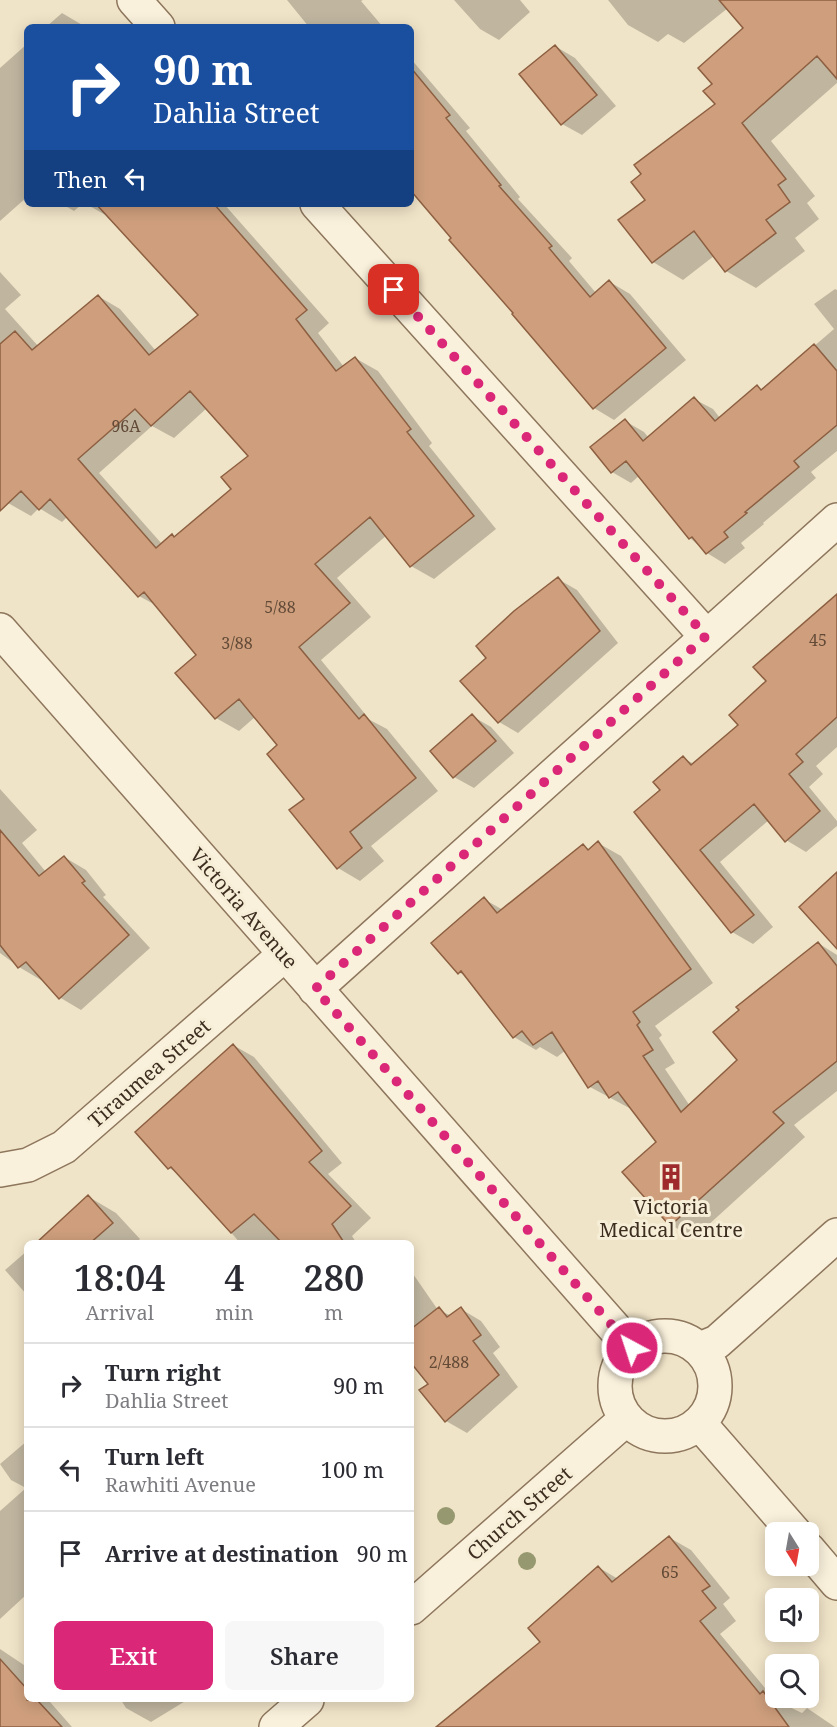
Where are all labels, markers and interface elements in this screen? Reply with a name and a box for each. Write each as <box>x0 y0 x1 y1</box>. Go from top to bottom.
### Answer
text: 90 m <box>153 40 253 97</box>
icon: right <box>54 48 132 126</box>
text: Dahlia Street <box>153 94 320 131</box>
icon: left <box>119 162 152 195</box>
text: Then <box>54 164 107 194</box>
pin <box>368 264 419 315</box>
icon: arrive <box>377 273 410 306</box>
house number: 96A <box>111 415 141 437</box>
house number: 5/88 <box>264 596 296 618</box>
house number: 45 <box>809 629 827 651</box>
house number: 3/88 <box>221 632 253 654</box>
street label: Victoria Avenue <box>184 842 304 974</box>
street label: Tiraumea Street <box>82 1012 216 1134</box>
building icon: Victoria Medical Centre <box>656 1162 686 1192</box>
place label: Victoria Medical Centre <box>599 1193 743 1243</box>
text: 18:04 <box>74 1253 166 1302</box>
text: 4 <box>224 1253 245 1302</box>
text: 280 <box>303 1253 364 1302</box>
text: Arrival <box>85 1299 154 1326</box>
text: min <box>215 1299 254 1326</box>
text: m <box>324 1299 343 1326</box>
position arrow <box>600 1316 664 1380</box>
house number: 2/488 <box>429 1351 469 1373</box>
text: Turn right <box>105 1357 221 1387</box>
icon: right <box>54 1369 87 1402</box>
text: 90 m <box>333 1370 384 1400</box>
text: Dahlia Street <box>105 1387 228 1414</box>
text: Turn left <box>105 1441 204 1471</box>
icon: left <box>54 1453 87 1486</box>
text: 100 m <box>321 1454 384 1484</box>
street label: Church Street <box>461 1460 577 1566</box>
text: Rawhiti Avenue <box>105 1471 256 1498</box>
north arrow <box>765 1522 819 1576</box>
map controls <box>765 1522 819 1708</box>
icon: arrive <box>54 1537 87 1570</box>
text: Arrive at destination <box>105 1538 339 1568</box>
text: 90 m <box>357 1538 408 1568</box>
house number: 65 <box>661 1561 679 1583</box>
button: sound <box>765 1588 819 1642</box>
button: Exit <box>54 1621 213 1690</box>
button: Share <box>225 1621 384 1690</box>
button: search <box>765 1654 819 1708</box>

